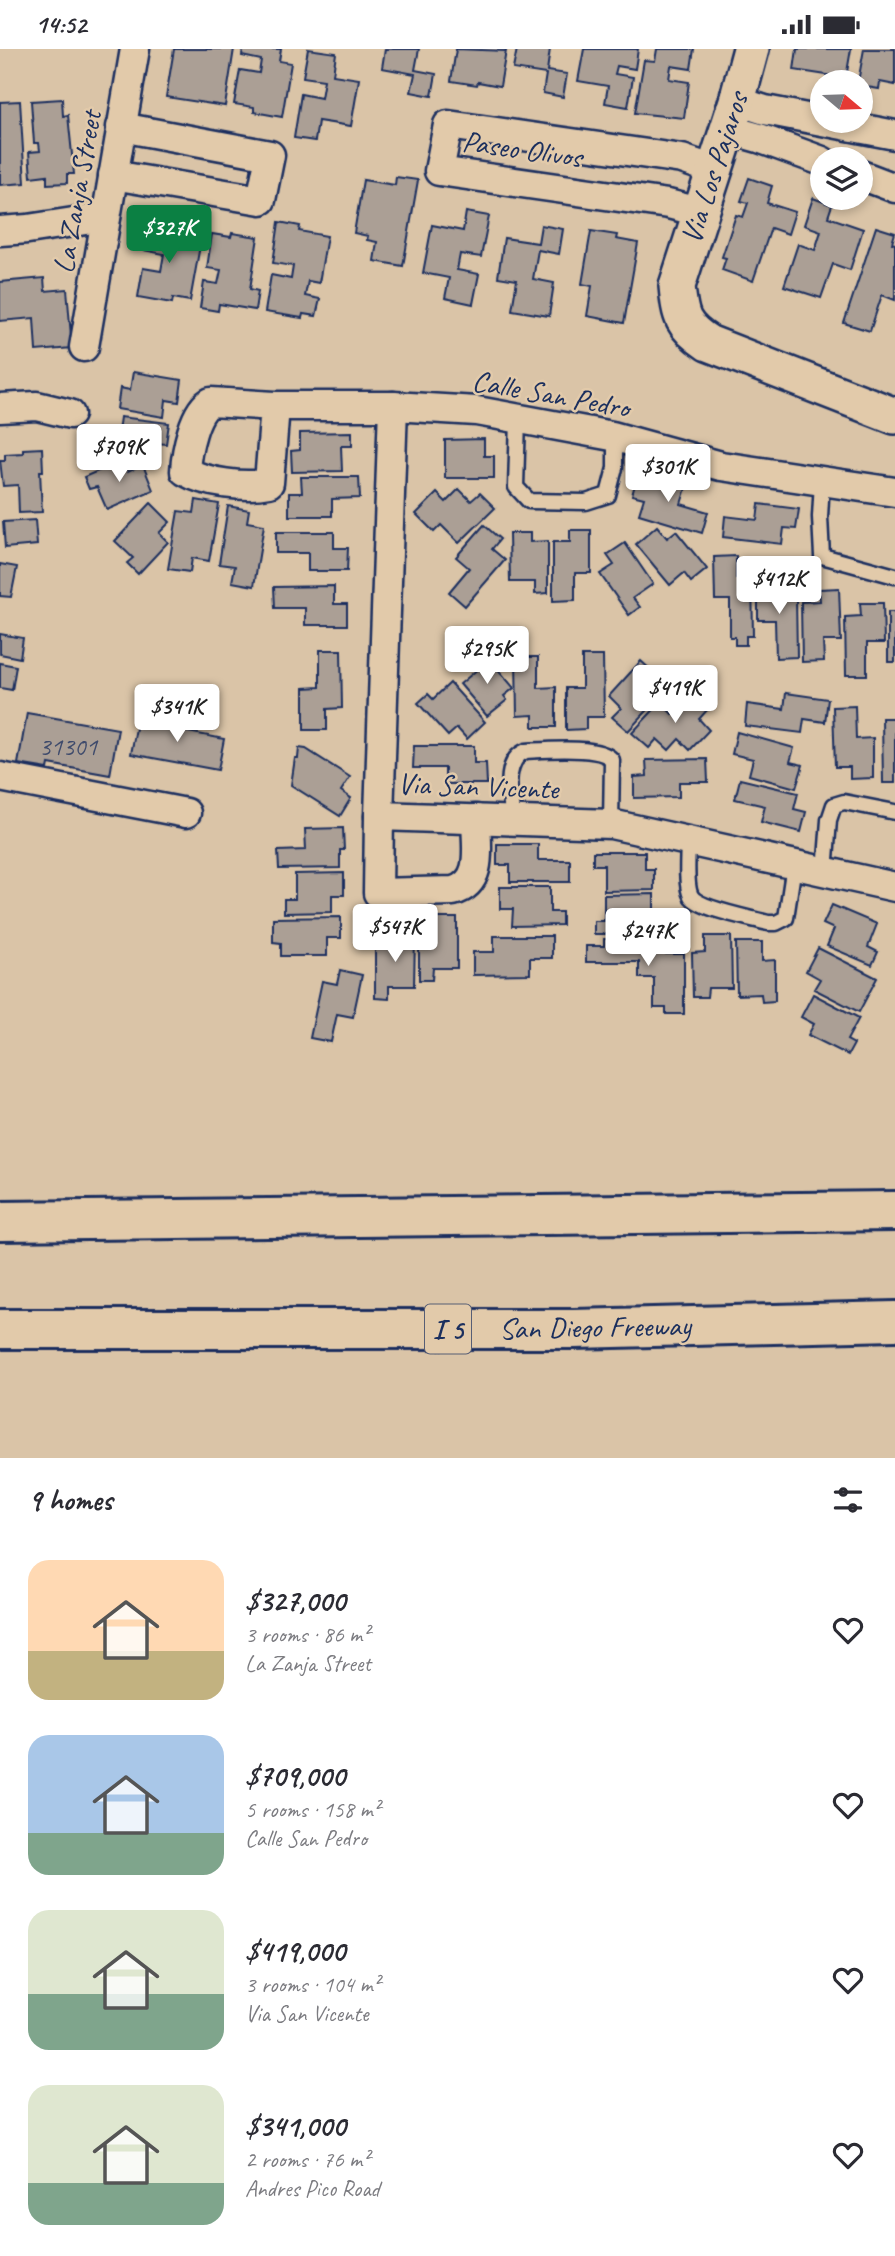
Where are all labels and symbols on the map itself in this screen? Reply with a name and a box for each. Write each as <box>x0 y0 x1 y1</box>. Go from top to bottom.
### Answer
north arrow <box>810 70 873 133</box>
street label: Via Los Pajaros <box>672 85 757 248</box>
street label: La Zanja Street <box>44 105 110 276</box>
street label: Paseo Olivos <box>460 122 587 177</box>
pin: $327K <box>120 205 218 265</box>
street label: Calle San Pedro <box>469 361 636 427</box>
pin: $709K <box>70 425 168 484</box>
pin: $301K <box>619 445 717 504</box>
pin: $412K <box>730 557 828 616</box>
pin: $295K <box>438 627 536 686</box>
pin: $419K <box>626 665 724 725</box>
pin: $341K <box>128 685 226 744</box>
house number: 31301 <box>39 730 99 763</box>
street label: Via San Vicente <box>397 764 561 808</box>
pin: $547K <box>346 905 444 964</box>
pin: $247K <box>599 909 697 968</box>
road number: I 5 <box>425 1305 471 1353</box>
street label: San Diego Freeway <box>499 1306 693 1348</box>

